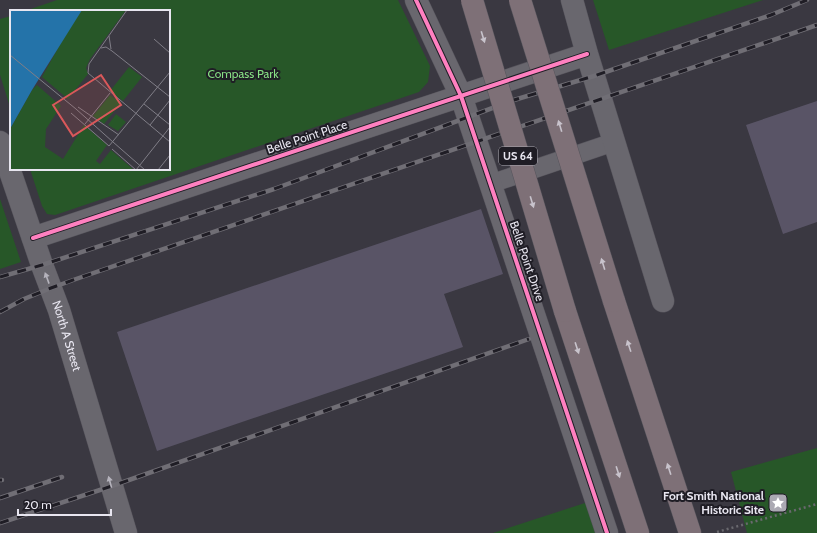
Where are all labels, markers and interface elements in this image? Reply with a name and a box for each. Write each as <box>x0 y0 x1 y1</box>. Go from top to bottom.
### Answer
inset map <box>10 10 170 170</box>
one-way arrow <box>480 32 486 44</box>
park label: Compass Park <box>207 66 279 81</box>
street label: Belle Point Place <box>265 116 349 157</box>
one-way arrow <box>557 120 563 132</box>
road number: US 64 <box>499 147 537 165</box>
one-way arrow <box>529 196 535 208</box>
street label: Belle Point Drive <box>507 219 548 303</box>
one-way arrow <box>600 257 606 269</box>
one-way arrow <box>44 272 50 284</box>
street label: North A Street <box>49 298 85 373</box>
one-way arrow <box>626 339 632 351</box>
one-way arrow <box>574 343 580 355</box>
one-way arrow <box>666 463 672 475</box>
one-way arrow <box>615 466 621 478</box>
one-way arrow <box>107 476 113 489</box>
place label: Fort Smith National Historic Site <box>663 488 764 517</box>
scale bar <box>18 491 111 517</box>
place icon: Fort Smith National Historic Site <box>767 492 789 514</box>
text: 20 m <box>24 497 52 512</box>

